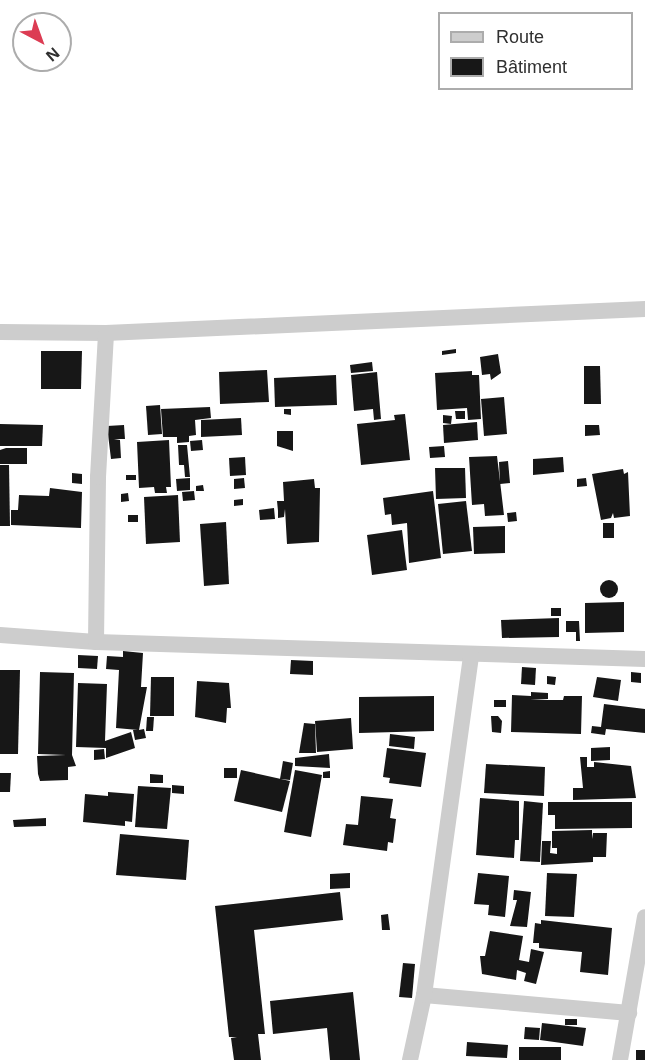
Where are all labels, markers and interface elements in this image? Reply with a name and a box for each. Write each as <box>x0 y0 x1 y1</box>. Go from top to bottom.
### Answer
north arrow <box>12 12 72 72</box>
legend <box>438 12 633 90</box>
text: Route <box>496 27 544 47</box>
text: N <box>43 44 63 65</box>
text: Bâtiment <box>496 57 567 77</box>

